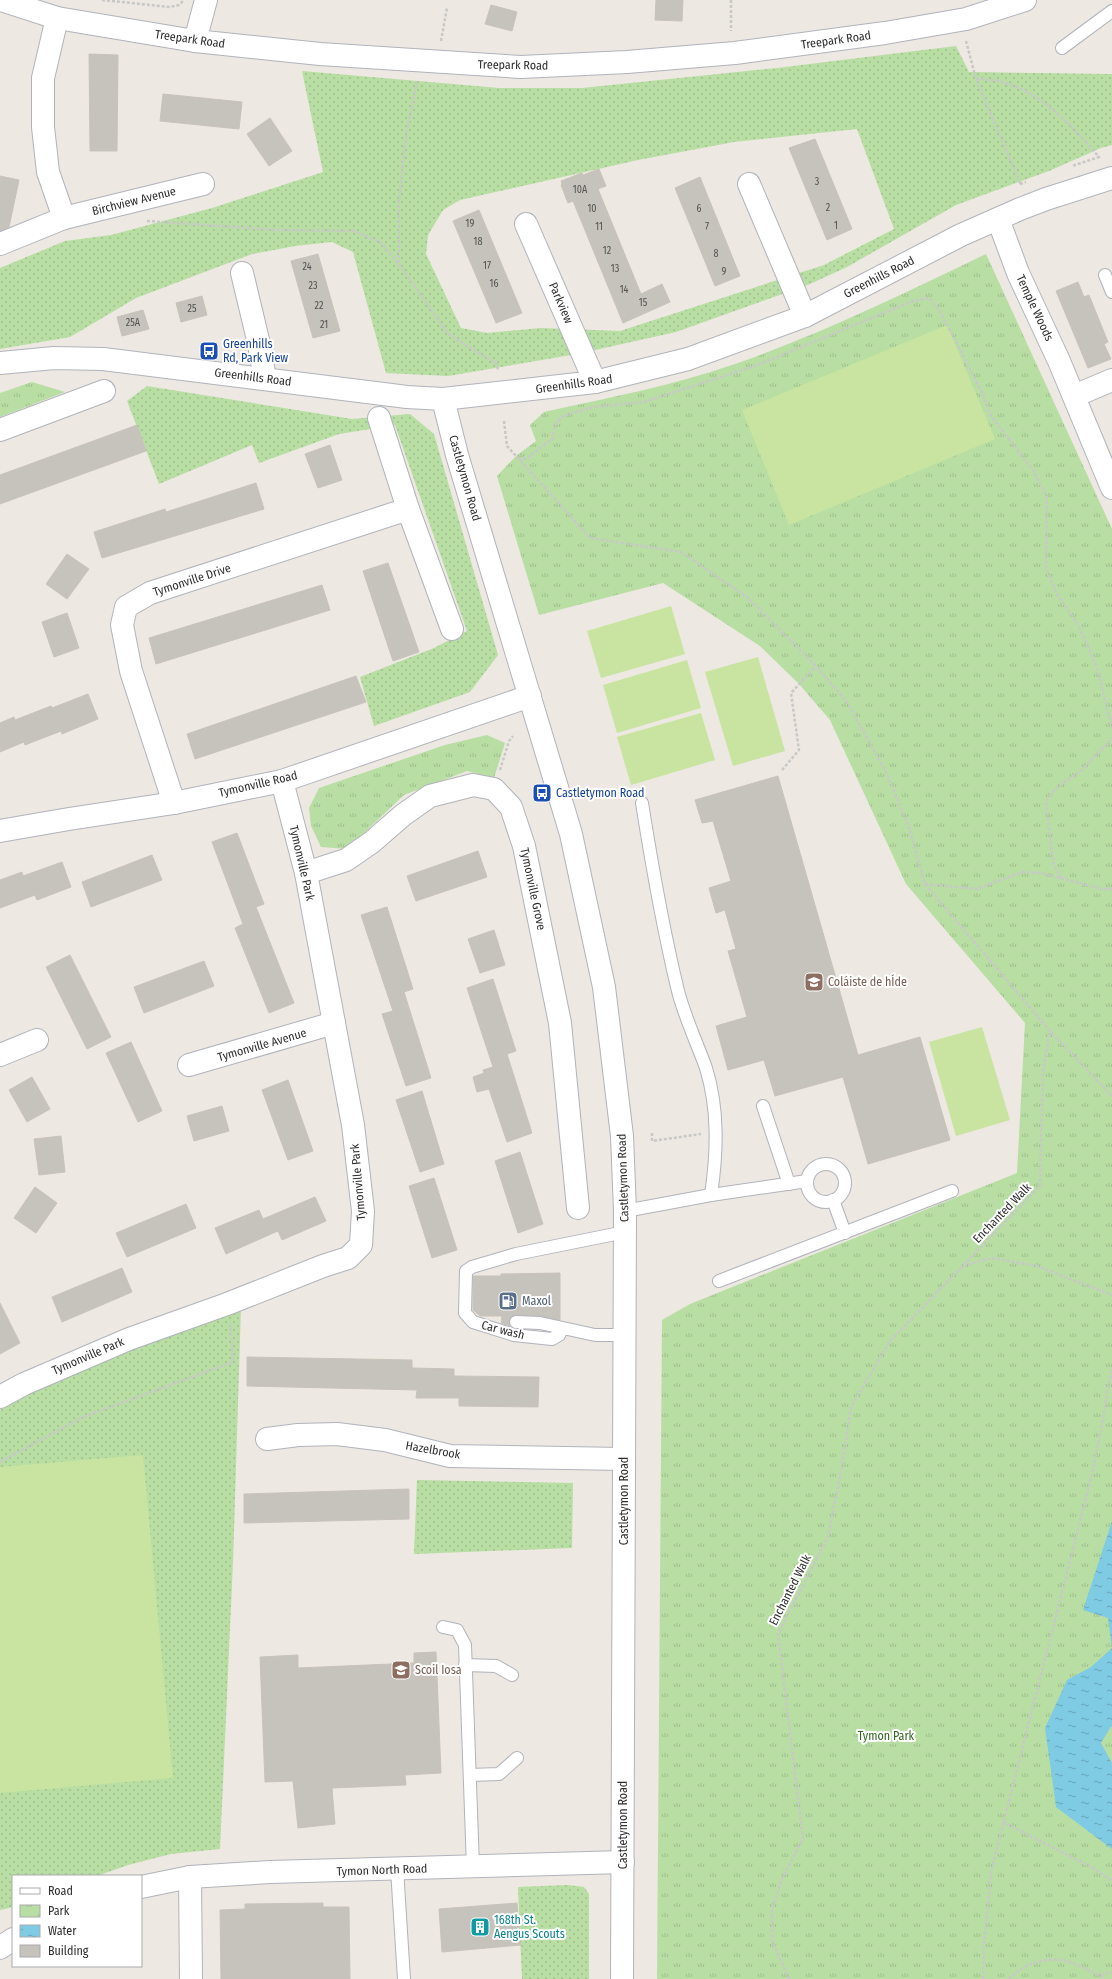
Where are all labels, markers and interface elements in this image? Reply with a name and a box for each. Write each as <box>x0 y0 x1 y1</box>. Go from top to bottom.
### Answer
street label: Treepark Road <box>154 27 226 51</box>
street label: Treepark Road <box>800 28 872 52</box>
street label: Treepark Road <box>478 57 548 73</box>
house number: 3 <box>815 176 820 188</box>
street label: Birchview Avenue <box>91 184 177 218</box>
house number: 10A <box>573 184 588 196</box>
house number: 2 <box>826 202 831 214</box>
house number: 10 <box>587 203 597 215</box>
house number: 6 <box>697 203 702 215</box>
house number: 19 <box>466 218 475 230</box>
house number: 1 <box>834 220 838 232</box>
house number: 11 <box>595 221 603 233</box>
house number: 7 <box>705 221 709 233</box>
house number: 18 <box>474 236 482 248</box>
house number: 12 <box>603 245 612 257</box>
house number: 8 <box>714 248 719 260</box>
street label: Greenhills Road <box>841 253 917 301</box>
house number: 17 <box>483 260 491 272</box>
house number: 24 <box>302 261 312 273</box>
house number: 13 <box>611 263 620 275</box>
house number: 9 <box>722 266 727 278</box>
street label: Temple Woods <box>1014 273 1056 343</box>
house number: 16 <box>490 278 498 290</box>
house number: 23 <box>309 280 318 292</box>
street label: Parkview <box>546 280 576 326</box>
house number: 14 <box>620 284 629 296</box>
house number: 15 <box>639 297 648 309</box>
house number: 22 <box>315 300 324 312</box>
house number: 25 <box>188 303 197 315</box>
house number: 25A <box>126 317 141 329</box>
house number: 21 <box>320 319 328 331</box>
place label: Greenhills Rd, Park View <box>223 337 288 365</box>
bus stop icon: Greenhills Rd, Park View <box>198 340 220 362</box>
street label: Greenhills Road <box>214 365 292 389</box>
street label: Greenhills Road <box>535 372 613 396</box>
street label: Castletymon Road <box>446 434 484 522</box>
street label: Tymonville Drive <box>151 561 233 599</box>
street label: Tymonville Road <box>217 768 299 800</box>
bus stop icon: Castletymon Road <box>531 782 553 804</box>
place label: Castletymon Road <box>556 786 645 800</box>
street label: Tymonville Park <box>287 824 318 902</box>
street label: Tymonville Grove <box>517 847 549 932</box>
school or university icon: Coláiste de hÍde <box>803 971 825 993</box>
place label: Coláiste de hÍde <box>828 974 907 989</box>
street label: Tymonville Avenue <box>216 1026 308 1064</box>
street label: Castletymon Road <box>614 1134 632 1222</box>
street label: Tymonville Park <box>348 1143 368 1221</box>
street label: Enchanted Walk <box>970 1180 1034 1246</box>
fuel station icon: Maxol <box>497 1290 519 1312</box>
place label: Maxol <box>522 1294 551 1308</box>
street label: Car wash <box>480 1318 526 1342</box>
street label: Tymonville Park <box>50 1334 127 1377</box>
street label: Hazelbrook <box>405 1438 462 1462</box>
street label: Castletymon Road <box>617 1457 631 1545</box>
street label: Enchanted Walk <box>766 1552 814 1628</box>
school or university icon: Scoil Iosa <box>390 1659 412 1681</box>
place label: Scoil Iosa <box>415 1663 462 1677</box>
park label: Tymon Park <box>858 1729 915 1743</box>
street label: Castletymon Road <box>616 1781 630 1869</box>
street label: Tymon North Road <box>336 1861 428 1879</box>
legend <box>12 1875 142 1967</box>
text: Road <box>48 1884 73 1898</box>
text: Park <box>48 1904 70 1918</box>
place label: 168th St. Aengus Scouts <box>494 1913 565 1941</box>
building icon: 168th St. Aengus Scouts <box>469 1916 491 1938</box>
text: Water <box>48 1924 77 1938</box>
text: Building <box>48 1944 89 1958</box>

